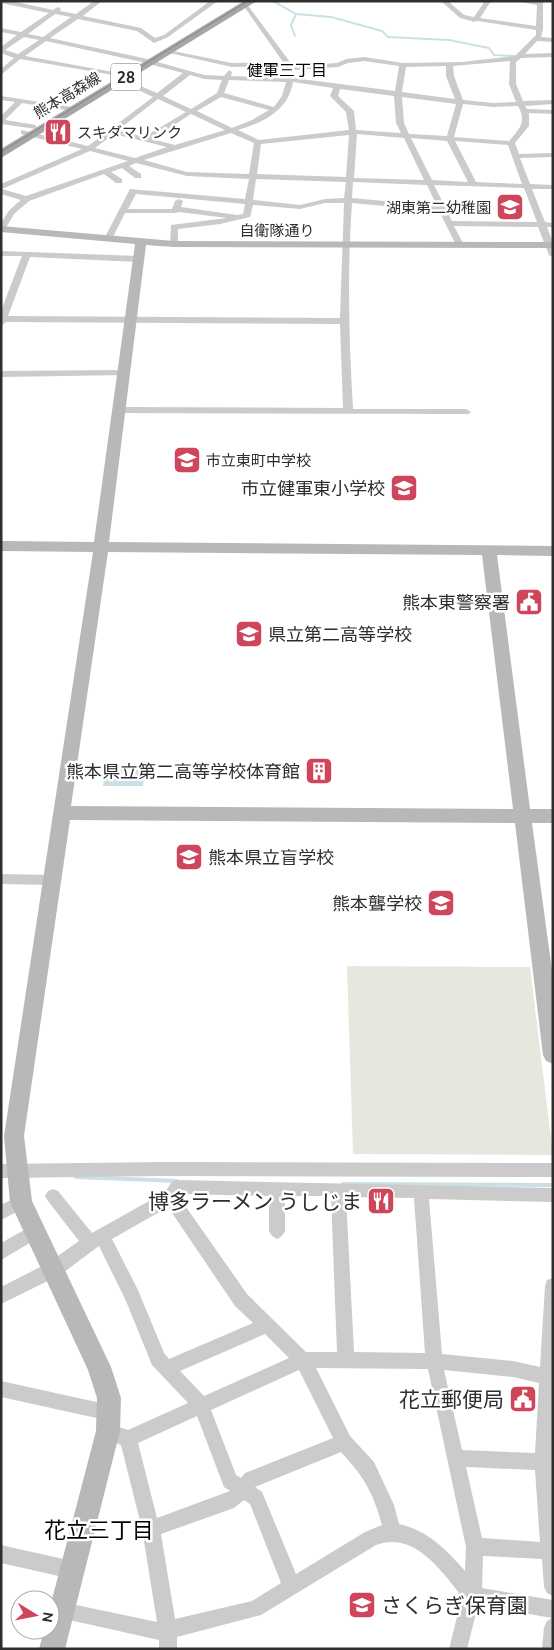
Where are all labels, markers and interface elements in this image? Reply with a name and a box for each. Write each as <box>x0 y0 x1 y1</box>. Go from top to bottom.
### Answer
district label: 健軍三丁目 <box>247 61 327 79</box>
road number: 28 <box>111 64 141 90</box>
street label: 熊本高森線 <box>30 68 104 122</box>
restaurant icon: スキダマリンク <box>43 117 73 147</box>
place label: スキダマリンク <box>77 124 182 141</box>
school or university icon: 湖東第二幼稚園 <box>495 192 525 222</box>
place label: 湖東第二幼稚園 <box>386 199 491 216</box>
street label: 自衛隊通り <box>239 222 315 239</box>
school or university icon: 市立東町中学校 <box>172 445 202 475</box>
place label: 市立東町中学校 <box>206 452 311 469</box>
school or university icon: 市立健軍東小学校 <box>389 473 419 503</box>
place label: 市立健軍東小学校 <box>241 478 385 498</box>
public building icon: 熊本東警察署 <box>514 587 544 617</box>
place label: 熊本東警察署 <box>402 592 510 612</box>
school or university icon: 県立第二高等学校 <box>234 619 264 649</box>
place label: 県立第二高等学校 <box>268 624 412 644</box>
building icon: 熊本県立第二高等学校体育館 <box>304 756 334 786</box>
place label: 熊本県立第二高等学校体育館 <box>66 761 300 781</box>
school or university icon: 熊本県立盲学校 <box>174 842 204 872</box>
place label: 熊本県立盲学校 <box>208 847 334 867</box>
school or university icon: 熊本聾学校 <box>426 888 456 918</box>
place label: 熊本聾学校 <box>332 893 422 913</box>
restaurant icon: 博多ラーメン うしじま <box>366 1186 396 1216</box>
place label: 博多ラーメン うしじま <box>148 1189 362 1213</box>
public building icon: 花立郵便局 <box>508 1384 538 1414</box>
place label: 花立郵便局 <box>399 1387 504 1411</box>
district label: 花立三丁目 <box>44 1517 154 1542</box>
north arrow <box>10 1590 60 1640</box>
school or university icon: さくらぎ保育園 <box>347 1590 377 1620</box>
place label: さくらぎ保育園 <box>381 1593 528 1617</box>
text: N <box>39 1611 57 1624</box>

